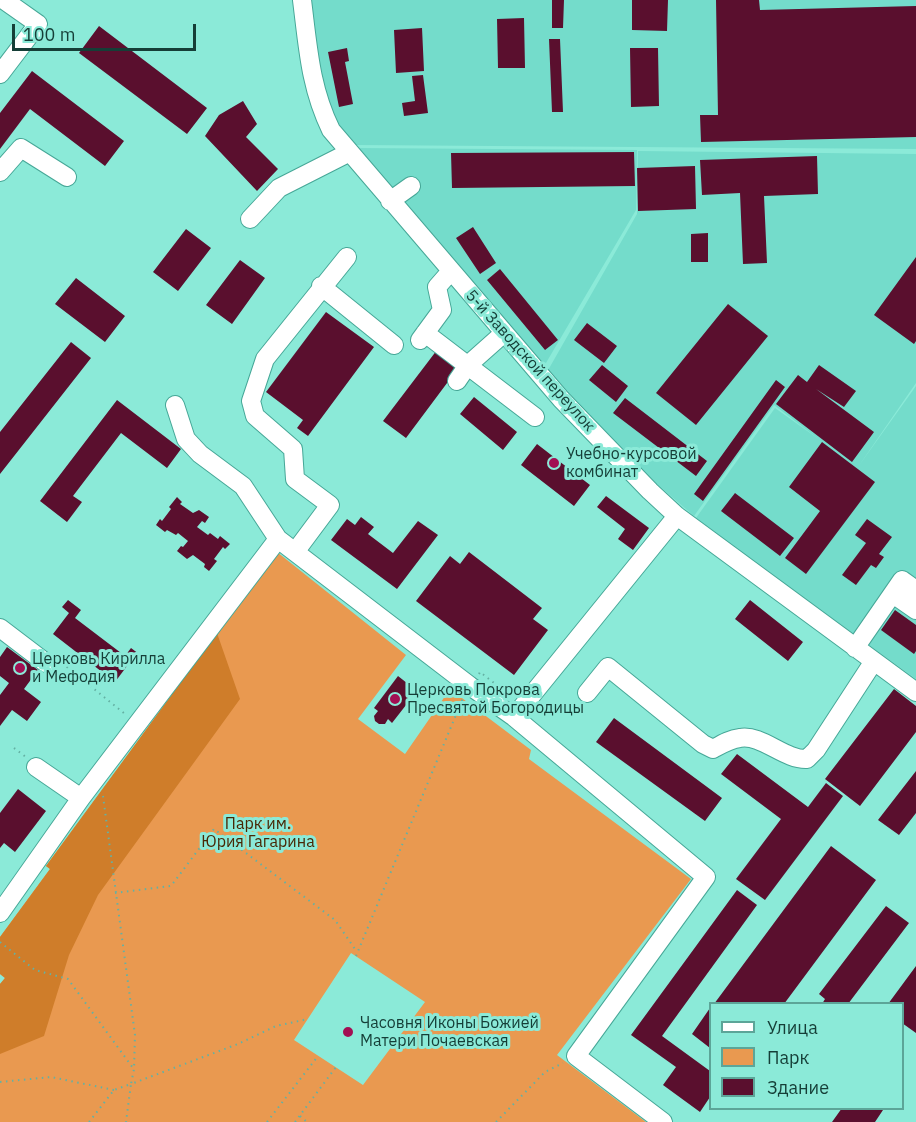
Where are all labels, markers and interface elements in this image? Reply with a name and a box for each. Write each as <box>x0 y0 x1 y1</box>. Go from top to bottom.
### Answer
scale bar <box>15 12 200 50</box>
text: 100 m <box>23 23 75 46</box>
street label: 5-й Заводской переулок <box>461 286 599 436</box>
place label: Учебно-курсовой комбинат <box>566 444 697 482</box>
marker: Учебно-курсовой комбинат <box>547 456 561 470</box>
place label: Церковь Кирилла и Мефодия <box>32 649 165 687</box>
marker: Церковь Кирилла и Мефодия <box>13 661 27 675</box>
place label: Церковь Покрова Пресвятой Богородицы <box>407 680 584 718</box>
marker: Церковь Покрова Пресвятой Богородицы <box>388 692 402 706</box>
park label: Парк им. Юрия Гагарина <box>201 814 315 852</box>
legend <box>709 1002 904 1110</box>
place label: Часовня Иконы Божией Матери Почаевская <box>360 1013 539 1051</box>
text: Улица <box>767 1016 818 1039</box>
marker: Часовня Иконы Божией Матери Почаевская <box>341 1025 355 1039</box>
text: Парк <box>767 1046 809 1069</box>
text: Здание <box>767 1076 829 1099</box>

